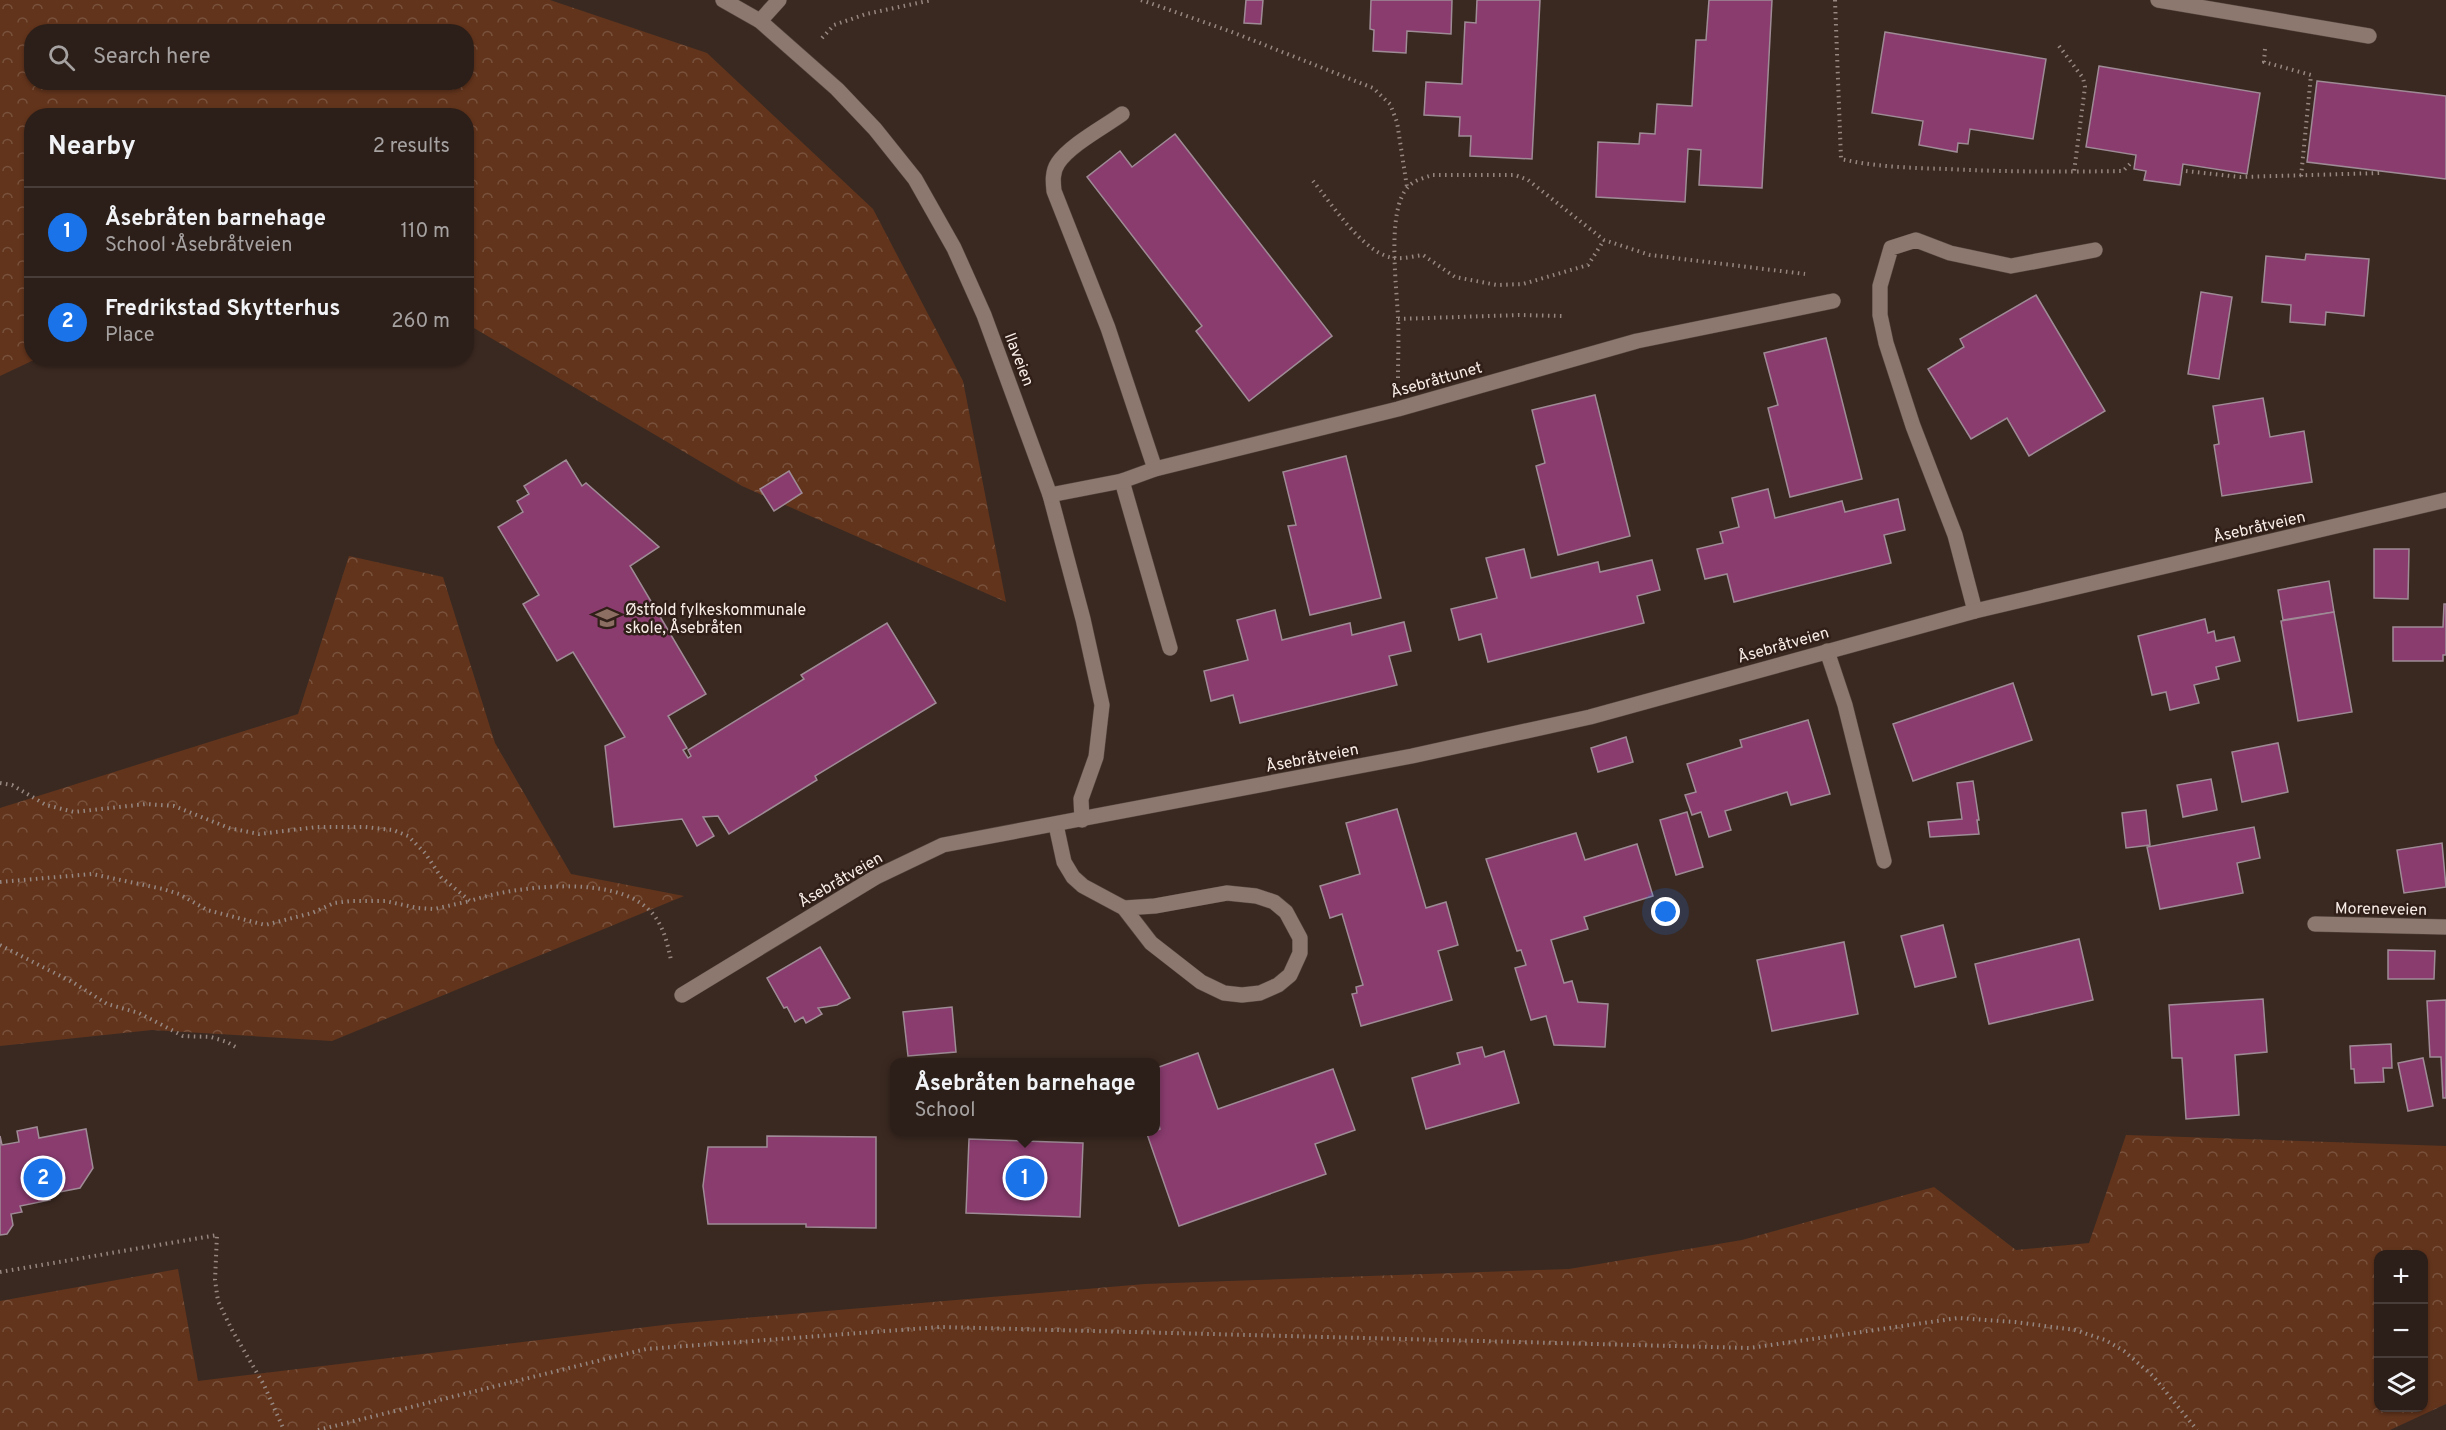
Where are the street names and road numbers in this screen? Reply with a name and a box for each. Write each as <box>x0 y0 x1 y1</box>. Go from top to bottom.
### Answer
street label: Ilaveien <box>999 330 1037 389</box>
street label: Åsebråttunet <box>1388 357 1485 404</box>
street label: Åsebråtveien <box>2211 507 2308 548</box>
street label: Åsebråtveien <box>1735 622 1832 669</box>
street label: Åsebråtveien <box>1264 739 1361 778</box>
street label: Åsebråtveien <box>795 848 887 913</box>
street label: Moreneveien <box>2335 899 2427 921</box>

